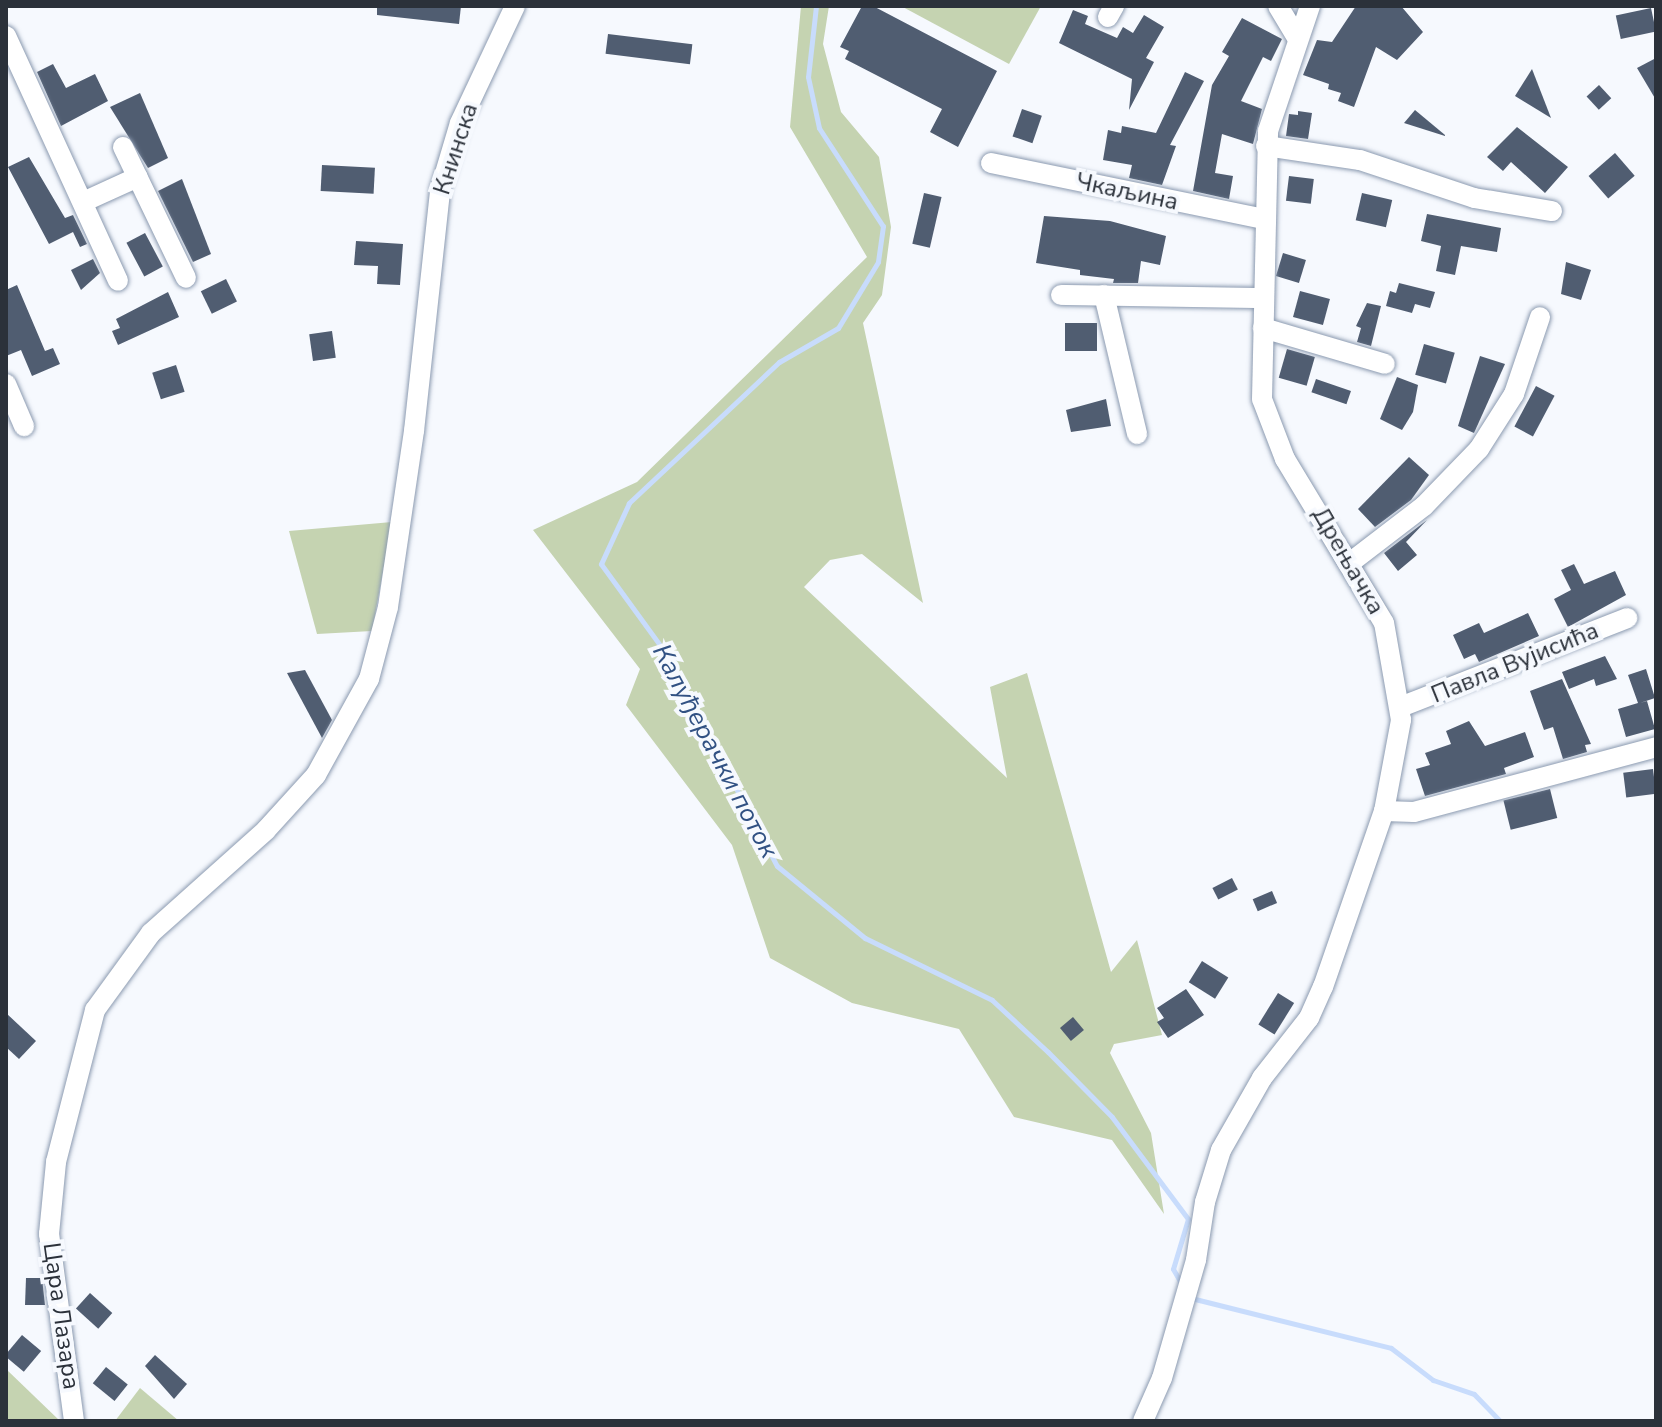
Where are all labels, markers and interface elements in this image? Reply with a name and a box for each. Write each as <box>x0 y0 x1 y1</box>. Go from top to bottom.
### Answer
street label: Книнска <box>428 100 484 198</box>
street label: Чкаљина <box>1073 167 1181 217</box>
street label: Дрењачка <box>1306 502 1390 620</box>
street label: Павла Вујисића <box>1427 616 1603 710</box>
water label: Калуђерачки поток <box>645 639 785 863</box>
street label: Цара Лазара <box>36 1241 86 1391</box>

